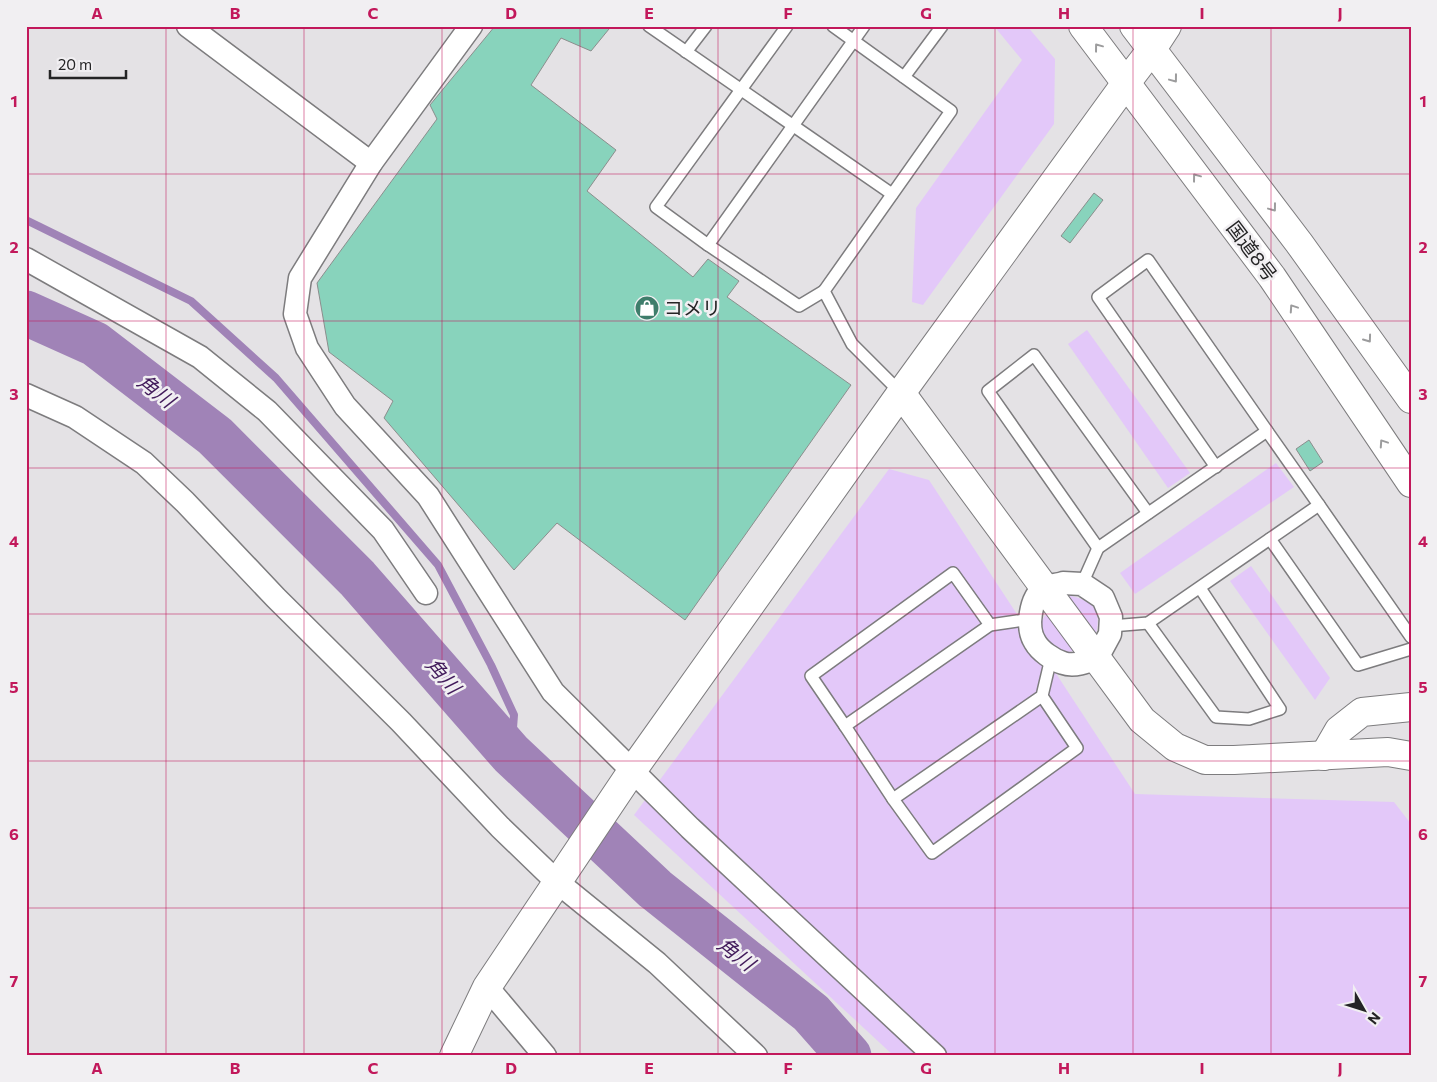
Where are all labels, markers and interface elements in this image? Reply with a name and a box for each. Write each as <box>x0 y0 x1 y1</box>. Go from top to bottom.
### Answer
text: A <box>91 3 103 22</box>
text: B <box>230 3 241 22</box>
text: C <box>368 3 379 22</box>
text: D <box>505 3 517 22</box>
text: E <box>644 3 654 22</box>
text: F <box>783 3 793 22</box>
text: G <box>920 3 932 22</box>
text: H <box>1058 3 1070 22</box>
text: I <box>1199 3 1205 22</box>
text: J <box>1337 3 1343 22</box>
one-way arrow <box>1096 44 1104 53</box>
scale bar <box>50 48 126 80</box>
text: 20 m <box>58 55 92 73</box>
one-way arrow <box>1168 73 1177 83</box>
text: 1 <box>10 91 18 110</box>
text: 1 <box>1419 91 1427 110</box>
one-way arrow <box>1194 174 1202 183</box>
one-way arrow <box>1267 202 1275 211</box>
street label: 国道8号 <box>1223 216 1282 285</box>
text: 2 <box>9 237 19 256</box>
text: 2 <box>1418 237 1428 256</box>
shop icon: コメリ <box>634 295 660 321</box>
place label: コメリ <box>664 296 721 319</box>
one-way arrow <box>1289 304 1299 313</box>
one-way arrow <box>1362 334 1371 343</box>
water label: 角川 <box>133 368 181 413</box>
text: 3 <box>9 384 19 403</box>
text: 3 <box>1418 384 1428 403</box>
one-way arrow <box>1380 439 1389 448</box>
text: 4 <box>9 531 19 550</box>
text: 4 <box>1418 531 1428 550</box>
water label: 角川 <box>422 652 467 700</box>
text: 5 <box>9 677 19 696</box>
text: 5 <box>1418 677 1428 696</box>
text: 6 <box>9 824 19 843</box>
text: 6 <box>1418 824 1428 843</box>
water label: 角川 <box>713 931 761 976</box>
text: 7 <box>10 971 19 990</box>
text: 7 <box>1419 971 1428 990</box>
north arrow <box>1340 984 1390 1034</box>
text: N <box>1365 1009 1384 1028</box>
text: A <box>91 1058 103 1077</box>
text: B <box>230 1058 241 1077</box>
text: C <box>368 1058 379 1077</box>
text: D <box>505 1058 517 1077</box>
text: E <box>644 1058 654 1077</box>
text: F <box>783 1058 793 1077</box>
text: G <box>920 1058 932 1077</box>
text: H <box>1058 1058 1070 1077</box>
text: I <box>1199 1058 1205 1077</box>
text: J <box>1337 1058 1343 1077</box>

